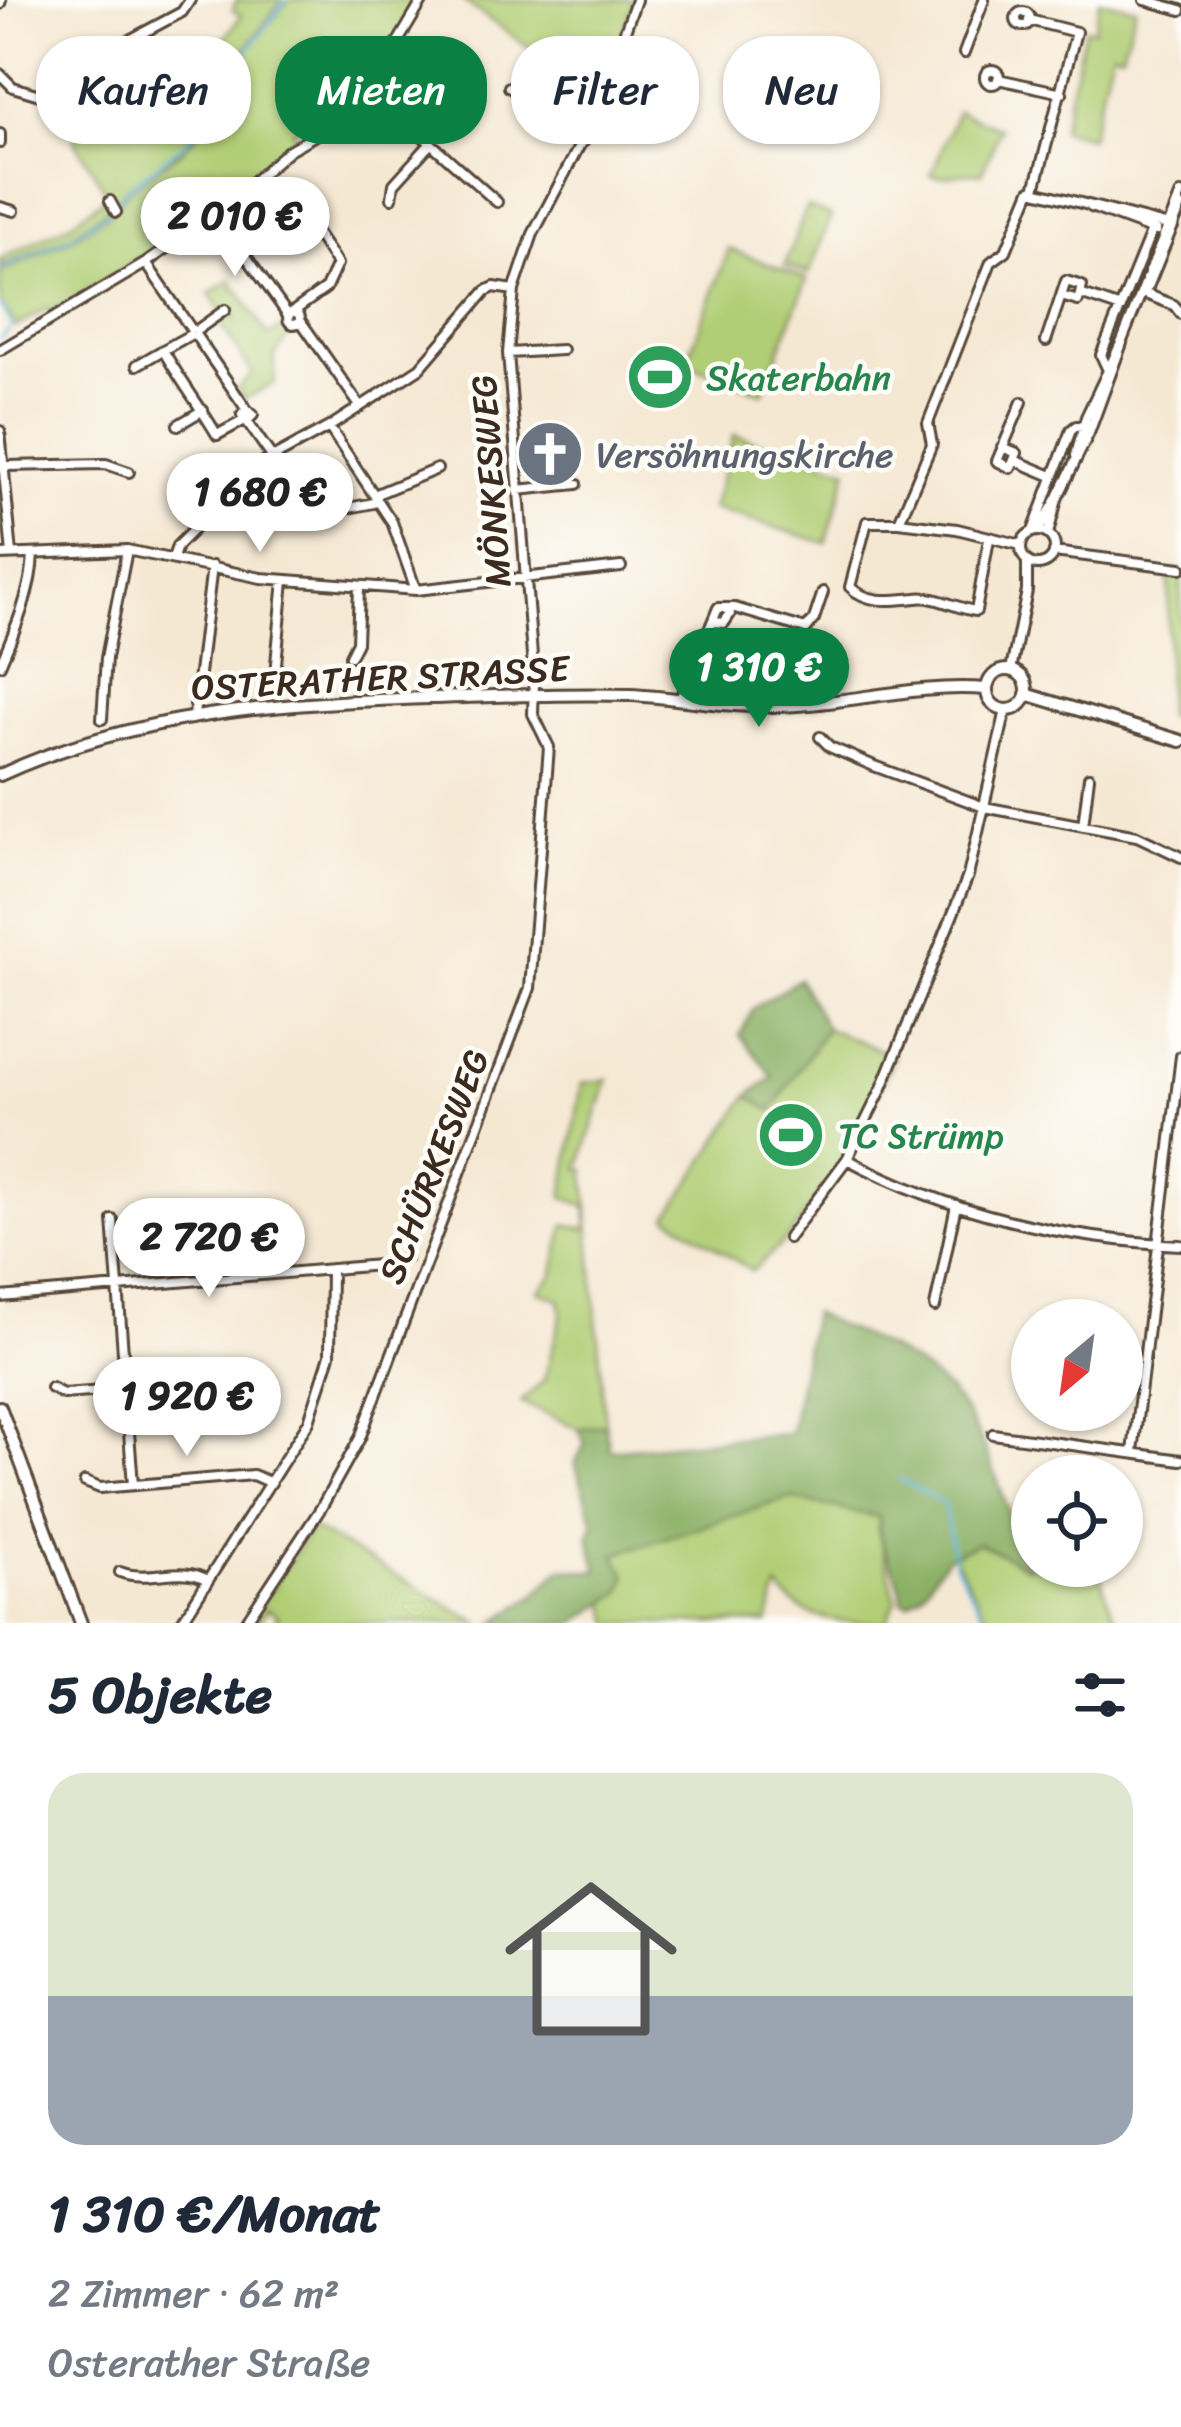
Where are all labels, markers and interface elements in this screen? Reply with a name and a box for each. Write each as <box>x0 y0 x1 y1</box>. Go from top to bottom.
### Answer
chip: Kaufen <box>36 36 251 144</box>
chip: Mieten <box>275 36 487 144</box>
chip: Filter <box>511 36 699 144</box>
chip: Neu <box>723 36 880 144</box>
pin: 2 010 € <box>124 177 346 279</box>
text: 2 010 € <box>168 181 302 250</box>
sports icon: Skaterbahn <box>625 342 695 412</box>
place label: Skaterbahn <box>706 346 891 410</box>
street label: MÖNKESWEG <box>452 373 530 589</box>
church icon: Versöhnungskirche <box>515 419 585 489</box>
place label: Versöhnungskirche <box>596 423 893 487</box>
pin: 1 680 € <box>149 453 371 555</box>
text: 1 680 € <box>193 457 327 526</box>
pin: 1 310 € <box>648 628 870 730</box>
text: 1 310 € <box>696 632 822 701</box>
street label: OSTERATHER STRASSE <box>190 636 572 720</box>
street label: SCHÜRKESWEG <box>360 1039 508 1293</box>
sports icon: TC Strümp <box>756 1100 826 1170</box>
place label: TC Strümp <box>838 1104 1004 1168</box>
pin: 2 720 € <box>98 1198 320 1300</box>
text: 2 720 € <box>140 1202 278 1271</box>
north arrow <box>1011 1299 1143 1431</box>
map controls <box>1011 1299 1143 1587</box>
pin: 1 920 € <box>76 1357 298 1459</box>
text: 1 920 € <box>120 1361 254 1430</box>
button: locate <box>1011 1455 1143 1587</box>
text: 5 Objekte <box>48 1650 272 1740</box>
icon: filters <box>1067 1662 1133 1728</box>
icon: home <box>483 1851 699 2067</box>
text: 1 310 €/Monat <box>48 2169 381 2259</box>
text: 2 Zimmer · 62 m² <box>48 2259 339 2328</box>
text: Osterather Straße <box>48 2328 370 2397</box>

